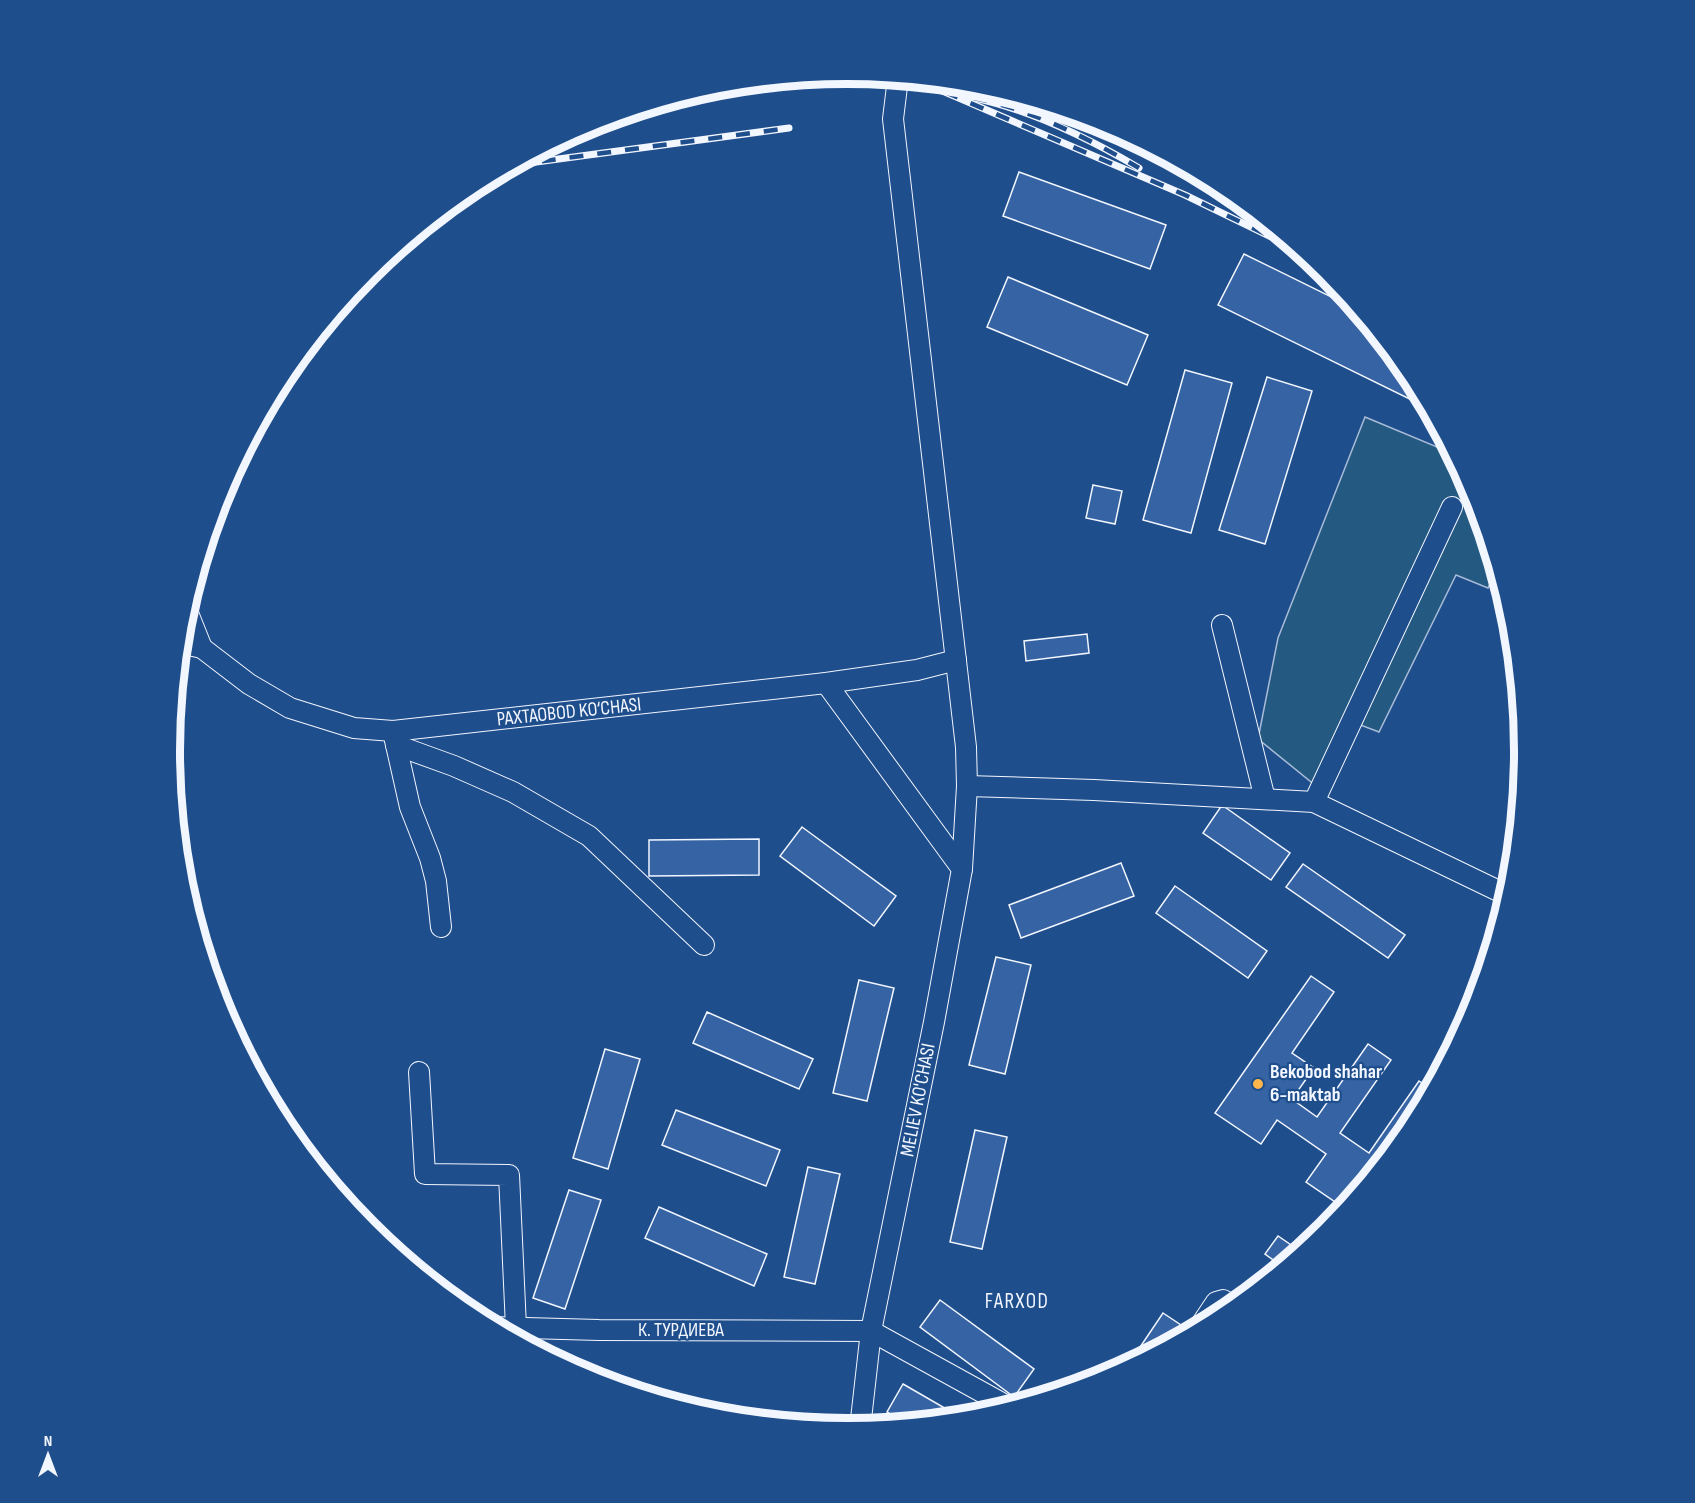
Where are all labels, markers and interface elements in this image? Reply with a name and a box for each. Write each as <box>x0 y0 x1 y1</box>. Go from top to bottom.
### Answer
street label: PAXTAOBOD KO‘CHASI <box>496 692 642 732</box>
street label: MELIEV KO'CHASI <box>895 1041 941 1159</box>
place label: Bekobod shahar 6-maktab <box>1270 1060 1382 1107</box>
marker: Bekobod shahar 6-maktab <box>1251 1077 1265 1091</box>
district label: FARXOD <box>985 1289 1049 1314</box>
street label: К. ТУРДИЕВА <box>638 1318 724 1342</box>
north arrow <box>18 1425 78 1485</box>
text: N <box>44 1432 52 1451</box>

